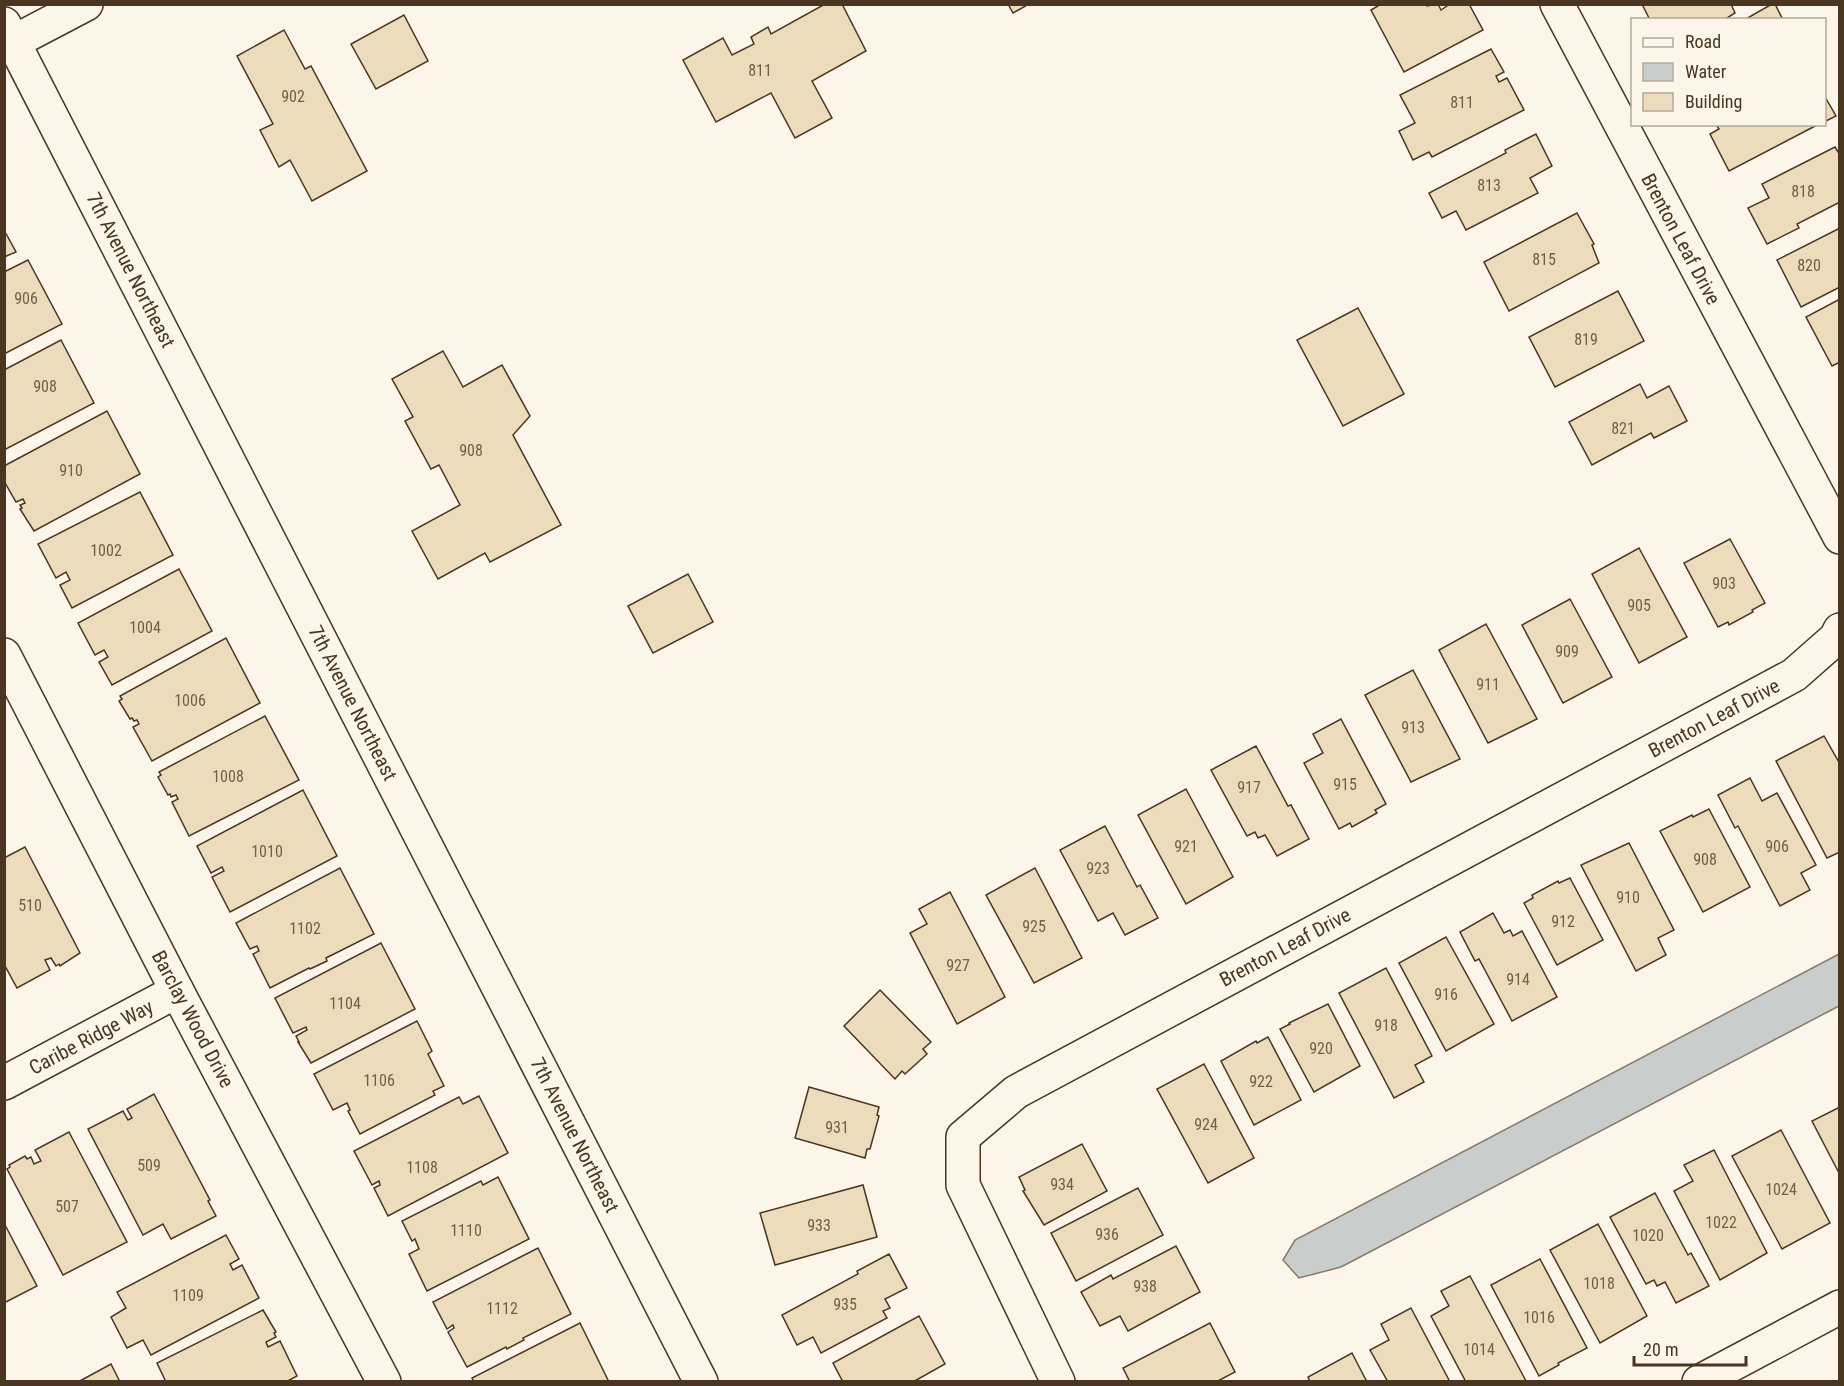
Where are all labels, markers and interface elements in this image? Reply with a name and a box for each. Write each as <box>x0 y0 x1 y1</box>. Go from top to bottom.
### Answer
legend <box>1631 18 1826 126</box>
text: Road <box>1685 31 1721 52</box>
house number: 811 <box>748 61 772 80</box>
text: Water <box>1685 61 1727 82</box>
house number: 902 <box>281 87 305 106</box>
text: Building <box>1685 91 1742 112</box>
house number: 811 <box>1450 93 1474 112</box>
street label: Brenton Leaf Drive <box>1636 169 1726 309</box>
house number: 813 <box>1477 176 1501 195</box>
house number: 818 <box>1791 182 1815 201</box>
street label: 7th Avenue Northeast <box>82 188 180 352</box>
house number: 815 <box>1532 250 1556 269</box>
house number: 820 <box>1797 256 1821 275</box>
house number: 906 <box>14 289 38 308</box>
house number: 819 <box>1574 330 1598 349</box>
house number: 908 <box>33 377 57 396</box>
house number: 821 <box>1611 419 1635 438</box>
house number: 908 <box>459 441 483 460</box>
house number: 910 <box>59 461 83 480</box>
house number: 1002 <box>90 541 122 560</box>
house number: 903 <box>1712 574 1736 593</box>
house number: 905 <box>1627 596 1651 615</box>
house number: 1004 <box>129 618 161 637</box>
street label: 7th Avenue Northeast <box>304 621 402 785</box>
house number: 909 <box>1555 642 1579 661</box>
street label: Brenton Leaf Drive <box>1644 673 1784 763</box>
house number: 911 <box>1476 675 1500 694</box>
house number: 1006 <box>174 691 206 710</box>
house number: 913 <box>1401 718 1425 737</box>
house number: 1008 <box>212 767 244 786</box>
house number: 915 <box>1333 775 1357 794</box>
house number: 917 <box>1237 778 1261 797</box>
house number: 921 <box>1174 837 1198 856</box>
house number: 906 <box>1765 837 1789 856</box>
house number: 1010 <box>251 842 283 861</box>
house number: 908 <box>1693 850 1717 869</box>
house number: 923 <box>1086 859 1110 878</box>
house number: 910 <box>1616 888 1640 907</box>
house number: 510 <box>18 896 42 915</box>
street label: Brenton Leaf Drive <box>1215 902 1355 992</box>
house number: 912 <box>1551 912 1575 931</box>
house number: 925 <box>1022 917 1046 936</box>
house number: 1102 <box>289 919 321 938</box>
street label: Barclay Wood Drive <box>147 946 239 1092</box>
house number: 927 <box>946 956 970 975</box>
house number: 914 <box>1506 970 1530 989</box>
house number: 916 <box>1434 985 1458 1004</box>
street label: Caribe Ridge Way <box>25 994 157 1080</box>
house number: 1104 <box>329 994 361 1013</box>
house number: 918 <box>1374 1016 1398 1035</box>
house number: 920 <box>1309 1039 1333 1058</box>
street label: 7th Avenue Northeast <box>526 1053 624 1217</box>
house number: 1106 <box>363 1071 395 1090</box>
house number: 922 <box>1249 1072 1273 1091</box>
house number: 924 <box>1194 1115 1218 1134</box>
house number: 931 <box>825 1118 849 1137</box>
house number: 509 <box>137 1156 161 1175</box>
house number: 1108 <box>406 1158 438 1177</box>
house number: 934 <box>1050 1175 1074 1194</box>
house number: 1024 <box>1765 1180 1797 1199</box>
house number: 507 <box>55 1197 79 1216</box>
house number: 1022 <box>1705 1213 1737 1232</box>
house number: 933 <box>807 1216 831 1235</box>
house number: 1110 <box>450 1221 482 1240</box>
house number: 936 <box>1095 1225 1119 1244</box>
house number: 1020 <box>1632 1226 1664 1245</box>
house number: 1018 <box>1583 1274 1615 1293</box>
house number: 938 <box>1133 1277 1157 1296</box>
house number: 1109 <box>172 1286 204 1305</box>
house number: 935 <box>833 1295 857 1314</box>
house number: 1112 <box>486 1299 518 1318</box>
house number: 1016 <box>1523 1308 1555 1327</box>
scale bar <box>1634 1329 1746 1367</box>
text: 20 m <box>1643 1339 1678 1360</box>
house number: 1014 <box>1463 1340 1495 1359</box>

